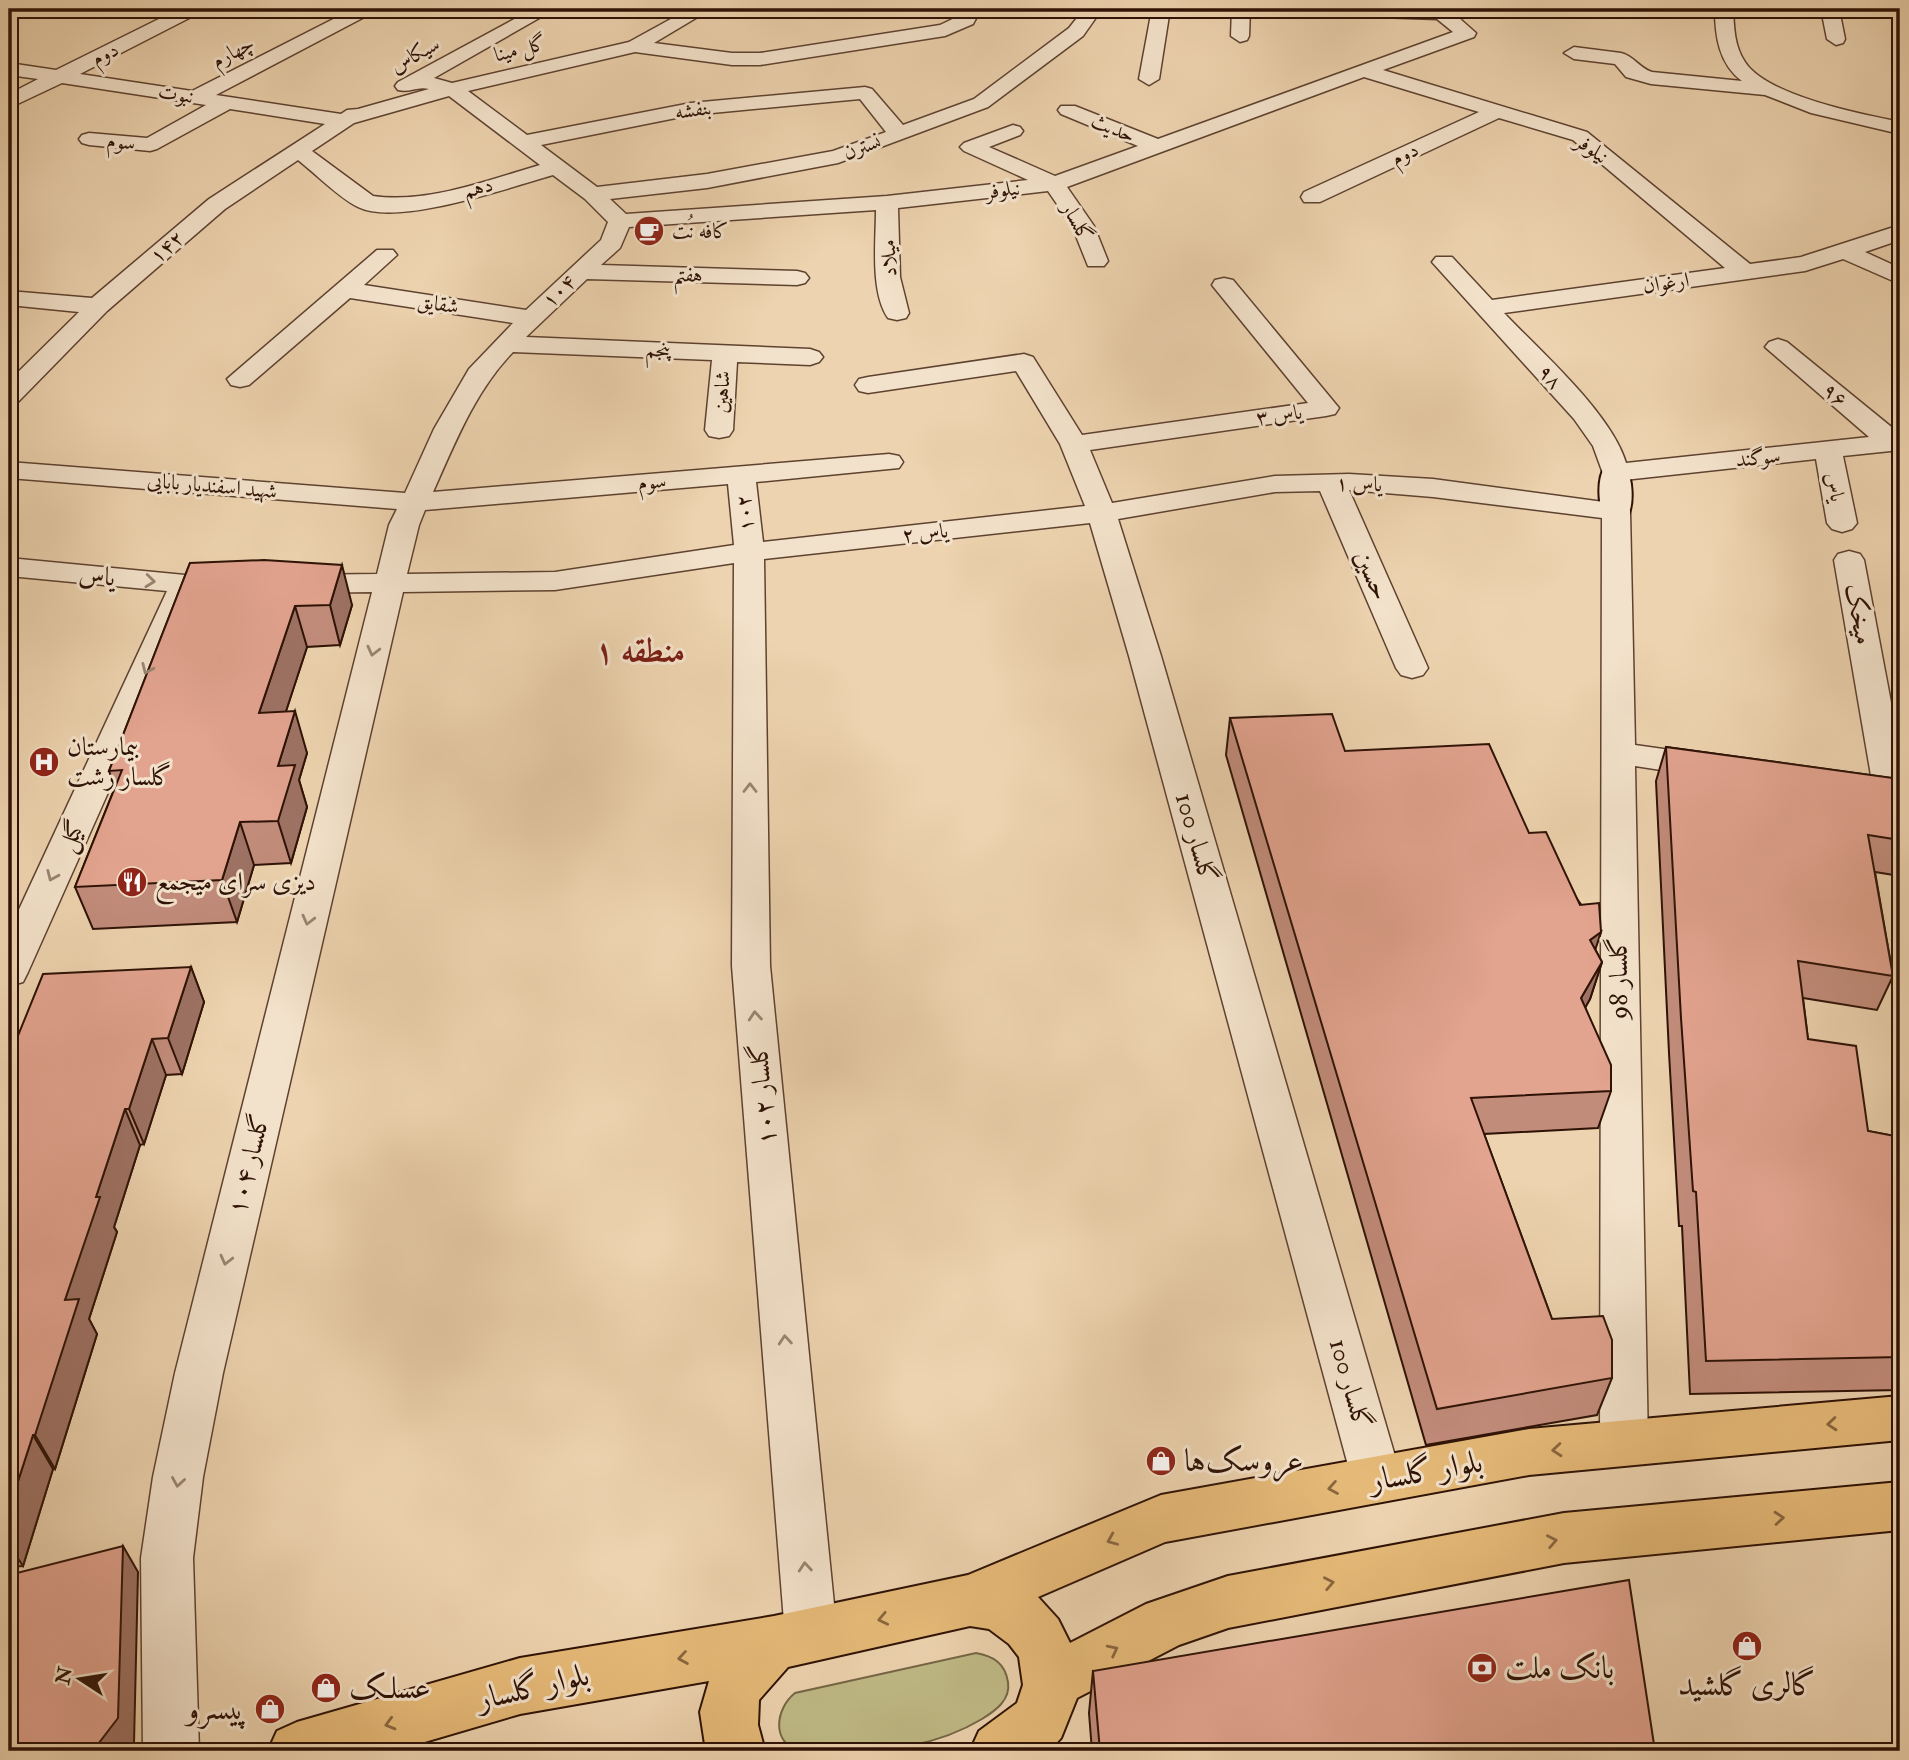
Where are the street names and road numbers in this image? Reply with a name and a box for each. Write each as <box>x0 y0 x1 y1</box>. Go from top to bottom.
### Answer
street label: چهارم <box>207 30 261 78</box>
street label: سیکاس <box>385 30 445 80</box>
street label: گل مینا <box>491 30 549 69</box>
street label: دوم <box>87 36 125 76</box>
street label: نبوت <box>156 78 196 110</box>
street label: بنفشه <box>673 94 713 126</box>
street label: حدیث <box>1087 107 1139 149</box>
street label: سوم <box>105 127 137 161</box>
street label: نیلوفر <box>1568 127 1614 170</box>
street label: نسترن <box>839 128 885 166</box>
street label: دوم <box>1387 136 1425 176</box>
street label: دهم <box>460 171 497 211</box>
street label: نیلوفر <box>982 174 1022 206</box>
street label: گلسار <box>1054 196 1099 247</box>
street label: ۱۴۲ <box>144 225 190 269</box>
street label: میلاد <box>875 239 903 277</box>
street label: هفتم <box>673 261 703 296</box>
street label: ارغوان <box>1641 266 1691 300</box>
street label: ۱۰۴ <box>536 268 582 314</box>
street label: شقایق <box>415 287 461 321</box>
street label: پنجم <box>644 336 673 370</box>
street label: ۹۸ <box>1532 359 1568 395</box>
street label: شاهین <box>707 370 737 414</box>
street label: ۹۶ <box>1817 377 1853 413</box>
street label: یاس ۳ <box>1254 398 1305 432</box>
street label: سوگند <box>1734 442 1782 474</box>
street label: شهید اسفندیار بابایی <box>146 467 278 505</box>
street label: سوم <box>637 467 668 501</box>
street label: یاس ۱ <box>1335 470 1384 498</box>
street label: یاس <box>1819 470 1851 505</box>
street label: ۱۰۲ <box>730 493 760 533</box>
street label: یاس ۲ <box>901 517 950 549</box>
street label: حسین <box>1347 545 1397 605</box>
street label: یاس <box>77 558 119 594</box>
street label: میخک <box>1838 581 1880 647</box>
street label: گلسار 100 <box>1168 789 1224 887</box>
street label: گیل <box>50 815 93 857</box>
street label: گلسار 98 <box>1602 937 1636 1021</box>
street label: گلسار ۱۰۲ <box>743 1042 783 1146</box>
street label: گلسار ۱۰۴ <box>221 1110 277 1218</box>
street label: گلسار 100 <box>1322 1335 1378 1433</box>
street label: بلوار گلسار <box>1363 1441 1486 1501</box>
street label: بلوار گلسار <box>470 1655 593 1720</box>

